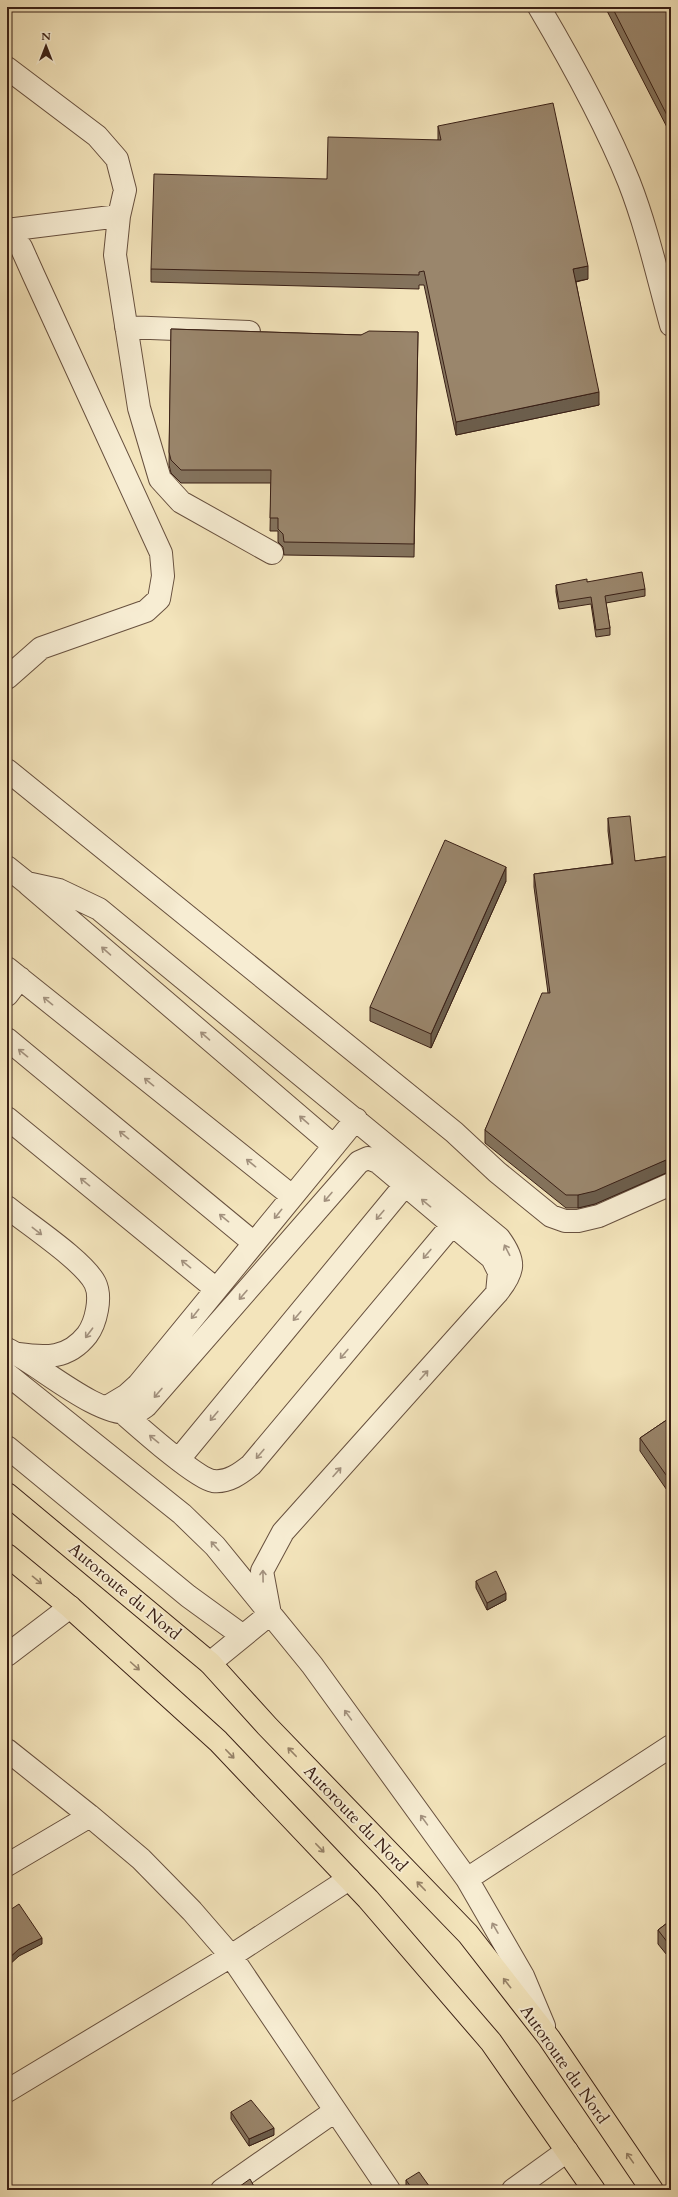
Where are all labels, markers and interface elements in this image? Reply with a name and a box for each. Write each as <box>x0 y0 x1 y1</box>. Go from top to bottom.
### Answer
north arrow <box>26 26 66 66</box>
text: N <box>41 29 51 44</box>
one-way arrow <box>101 947 112 956</box>
one-way arrow <box>43 996 53 1005</box>
one-way arrow <box>200 1031 211 1040</box>
one-way arrow <box>18 1048 29 1057</box>
one-way arrow <box>144 1078 155 1086</box>
one-way arrow <box>299 1116 309 1125</box>
one-way arrow <box>118 1131 129 1140</box>
one-way arrow <box>245 1159 256 1168</box>
one-way arrow <box>80 1177 91 1186</box>
one-way arrow <box>323 1192 333 1202</box>
one-way arrow <box>420 1198 431 1207</box>
one-way arrow <box>273 1208 282 1219</box>
one-way arrow <box>375 1210 384 1221</box>
one-way arrow <box>219 1213 229 1222</box>
one-way arrow <box>32 1227 43 1236</box>
one-way arrow <box>503 1245 510 1257</box>
one-way arrow <box>423 1249 432 1260</box>
one-way arrow <box>180 1260 191 1269</box>
one-way arrow <box>238 1290 247 1300</box>
one-way arrow <box>191 1309 200 1320</box>
one-way arrow <box>293 1310 301 1321</box>
one-way arrow <box>84 1327 93 1338</box>
one-way arrow <box>339 1349 348 1360</box>
one-way arrow <box>419 1370 428 1380</box>
one-way arrow <box>153 1388 162 1399</box>
one-way arrow <box>210 1410 219 1421</box>
one-way arrow <box>149 1434 159 1443</box>
one-way arrow <box>256 1448 265 1459</box>
one-way arrow <box>332 1467 341 1477</box>
street label: Autoroute du Nord <box>64 1537 186 1645</box>
one-way arrow <box>211 1541 220 1552</box>
one-way arrow <box>259 1569 267 1582</box>
one-way arrow <box>32 1575 43 1584</box>
one-way arrow <box>130 1661 140 1670</box>
one-way arrow <box>343 1709 352 1720</box>
one-way arrow <box>287 1747 297 1757</box>
one-way arrow <box>225 1749 235 1759</box>
street label: Autoroute du Nord <box>299 1760 413 1877</box>
one-way arrow <box>420 1815 428 1826</box>
one-way arrow <box>315 1843 325 1853</box>
one-way arrow <box>416 1881 426 1891</box>
one-way arrow <box>491 1922 499 1934</box>
one-way arrow <box>502 1978 511 1989</box>
street label: Autoroute du Nord <box>515 2000 614 2128</box>
one-way arrow <box>626 2153 634 2164</box>

